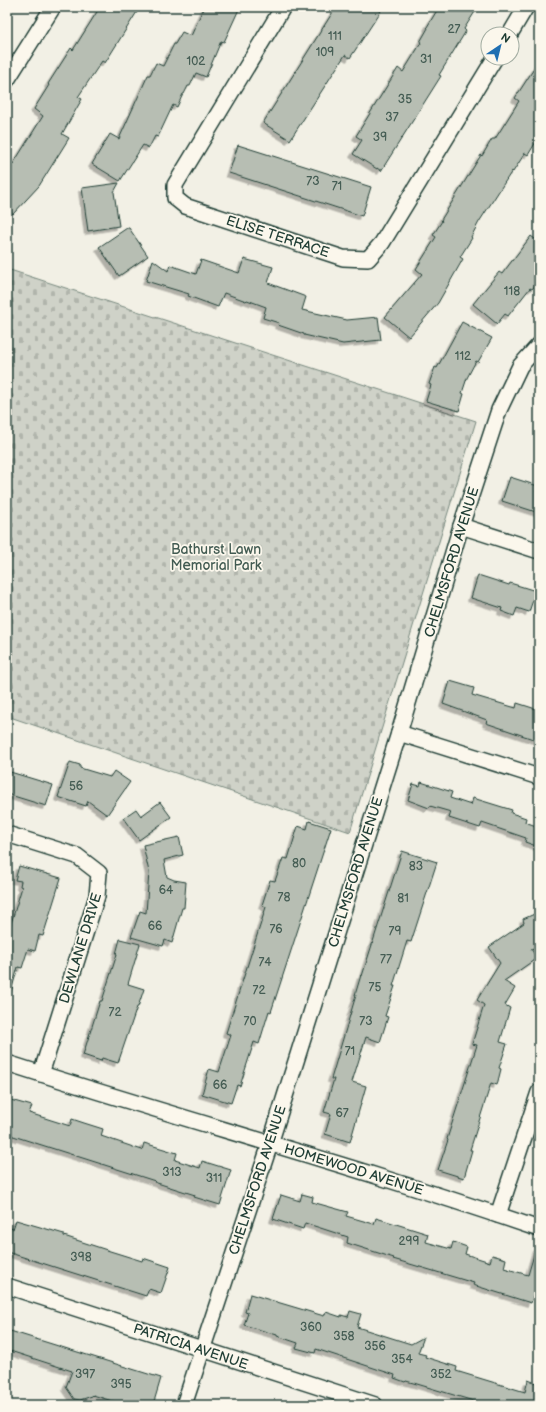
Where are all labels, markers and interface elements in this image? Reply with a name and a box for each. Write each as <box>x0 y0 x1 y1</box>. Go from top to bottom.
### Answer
house number: 27 <box>448 22 461 37</box>
north arrow <box>480 26 520 66</box>
house number: 111 <box>328 29 342 44</box>
text: N <box>498 31 513 46</box>
house number: 109 <box>316 45 334 60</box>
house number: 31 <box>420 52 432 67</box>
house number: 102 <box>187 54 205 69</box>
house number: 35 <box>398 92 412 107</box>
house number: 37 <box>385 110 399 125</box>
house number: 39 <box>373 130 387 145</box>
house number: 73 <box>306 174 320 189</box>
house number: 71 <box>332 179 342 194</box>
street label: ELISE TERRACE <box>224 212 332 261</box>
house number: 118 <box>504 284 520 299</box>
house number: 112 <box>455 349 471 364</box>
street label: CHELMSFORD AVENUE <box>421 485 482 639</box>
park label: Bathurst Lawn Memorial Park <box>170 541 262 574</box>
house number: 56 <box>69 779 83 794</box>
street label: CHELMSFORD AVENUE <box>325 795 386 949</box>
house number: 80 <box>292 856 306 871</box>
house number: 83 <box>409 859 423 874</box>
house number: 64 <box>159 883 174 898</box>
house number: 78 <box>278 890 290 905</box>
street label: DEWLANE DRIVE <box>56 891 105 1005</box>
house number: 81 <box>397 891 409 906</box>
house number: 66 <box>148 919 162 934</box>
house number: 76 <box>269 922 283 937</box>
house number: 79 <box>389 924 401 939</box>
house number: 77 <box>380 952 392 967</box>
house number: 74 <box>258 955 272 970</box>
house number: 75 <box>369 980 382 995</box>
house number: 72 <box>253 983 265 998</box>
house number: 72 <box>109 1005 121 1020</box>
house number: 70 <box>244 1014 256 1029</box>
house number: 73 <box>359 1014 373 1029</box>
house number: 71 <box>345 1044 355 1059</box>
house number: 66 <box>213 1078 227 1093</box>
street label: CHELMSFORD AVENUE <box>225 1103 290 1257</box>
house number: 67 <box>335 1106 349 1121</box>
street label: HOMEWOOD AVENUE <box>282 1140 426 1199</box>
house number: 313 <box>162 1165 182 1180</box>
house number: 311 <box>206 1171 222 1186</box>
house number: 299 <box>399 1234 420 1249</box>
house number: 398 <box>70 1250 92 1265</box>
street label: PATRICIA AVENUE <box>131 1320 250 1373</box>
house number: 360 <box>300 1320 322 1335</box>
house number: 358 <box>333 1329 355 1344</box>
house number: 356 <box>364 1339 386 1354</box>
house number: 354 <box>391 1352 413 1367</box>
house number: 397 <box>75 1367 95 1382</box>
house number: 352 <box>430 1367 452 1382</box>
house number: 395 <box>110 1377 132 1392</box>

